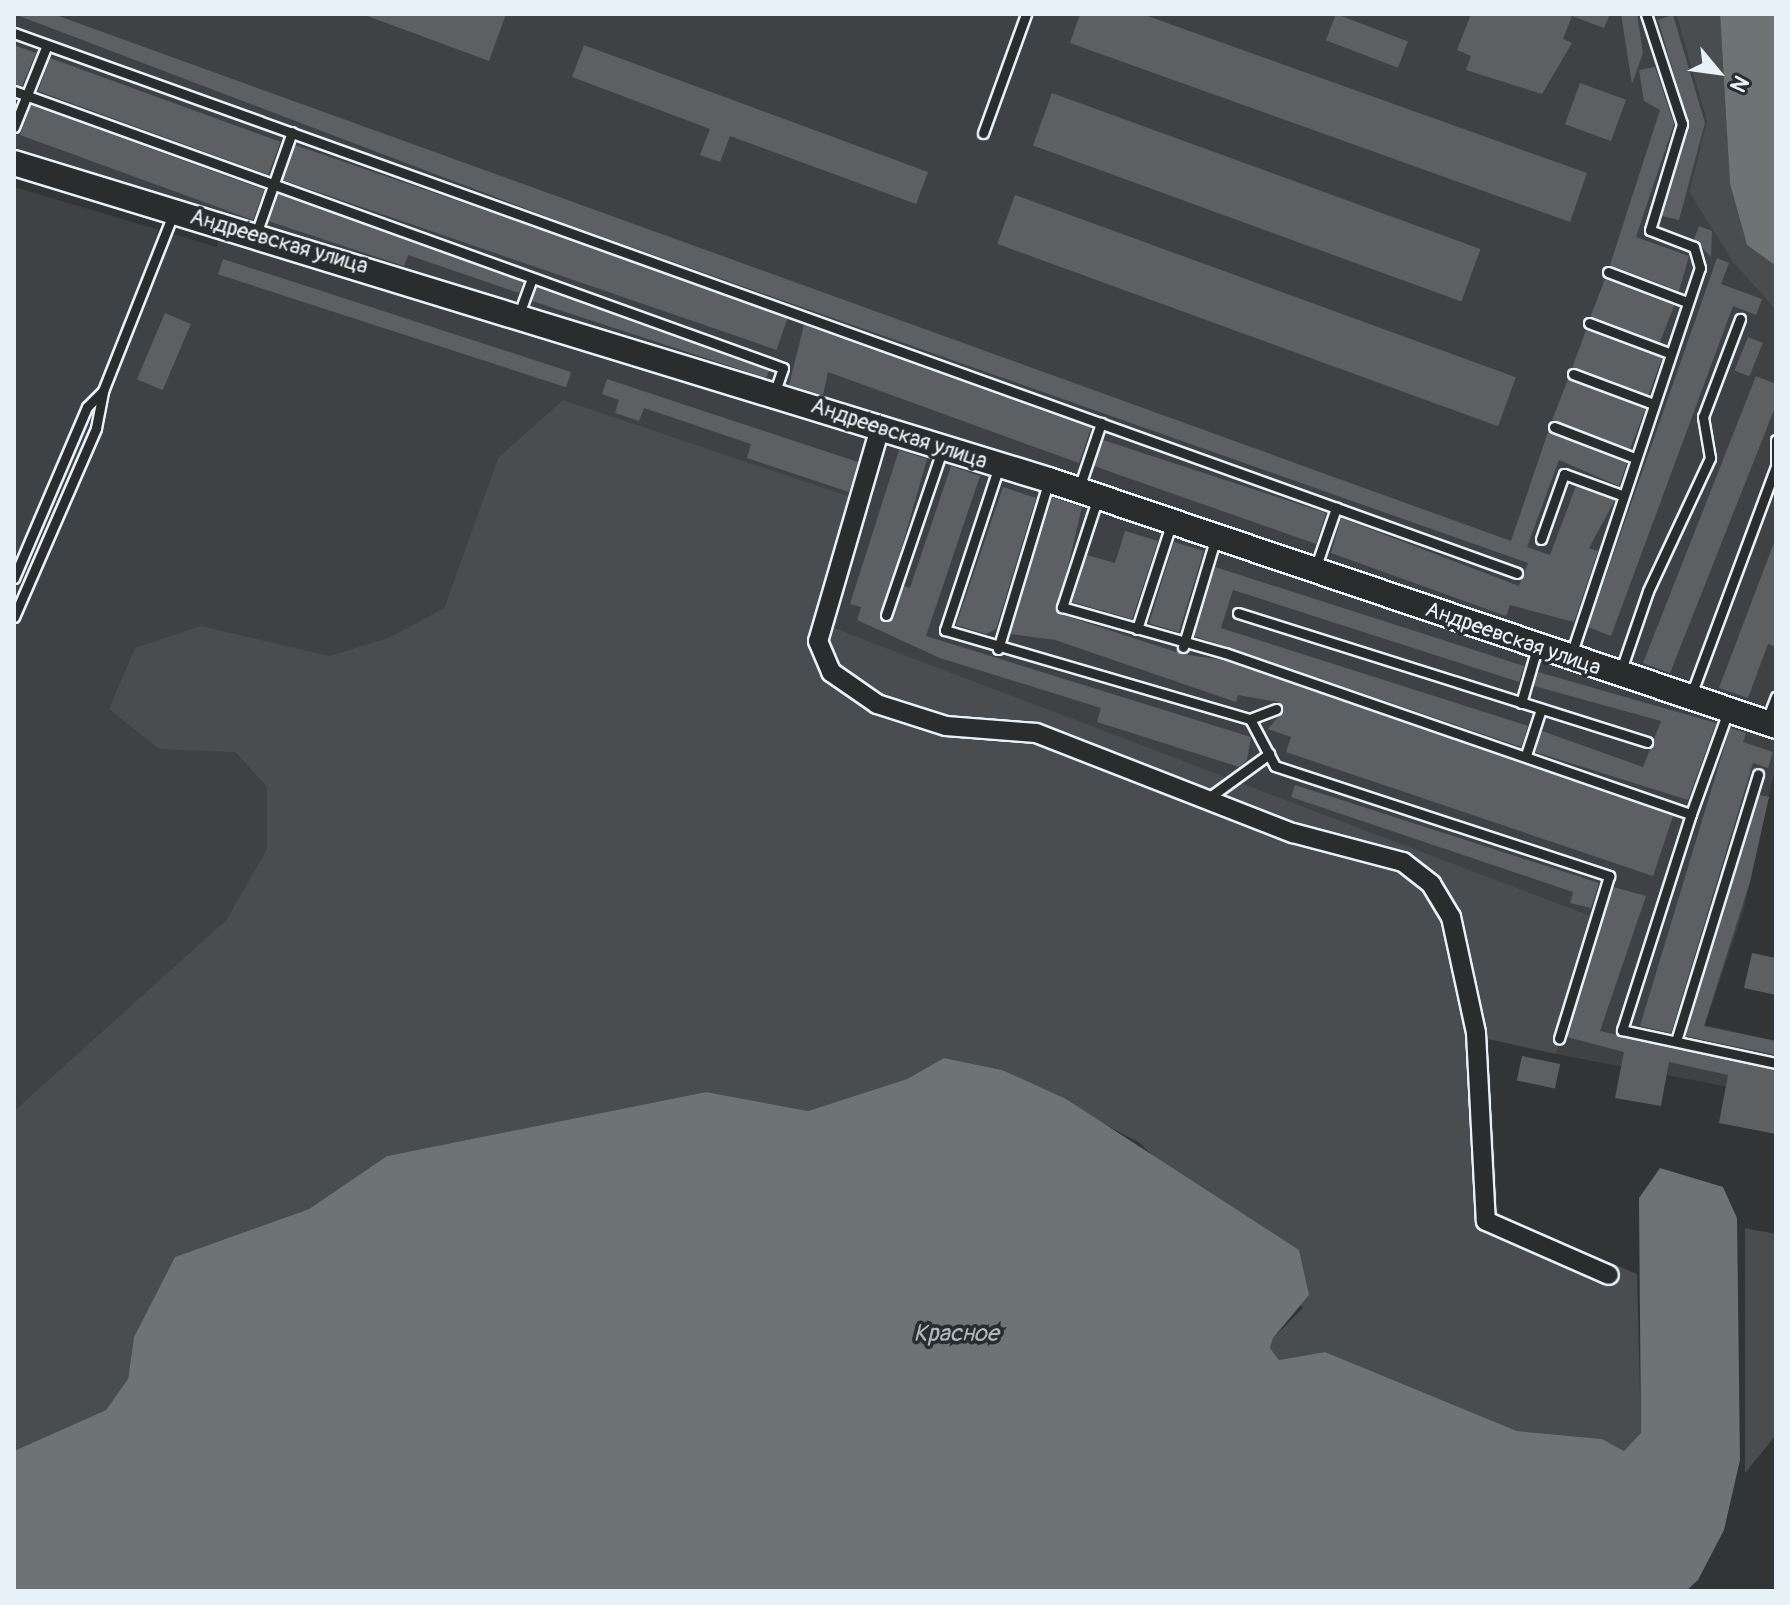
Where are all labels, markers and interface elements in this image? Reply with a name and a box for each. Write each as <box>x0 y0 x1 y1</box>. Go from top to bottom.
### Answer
north arrow <box>1678 32 1758 112</box>
text: N <box>1723 70 1755 97</box>
street label: Андреевская улица <box>187 204 371 280</box>
street label: Андреевская улица <box>807 393 991 475</box>
street label: Андреевская улица <box>1422 597 1604 681</box>
water label: Красное <box>913 1320 999 1348</box>

